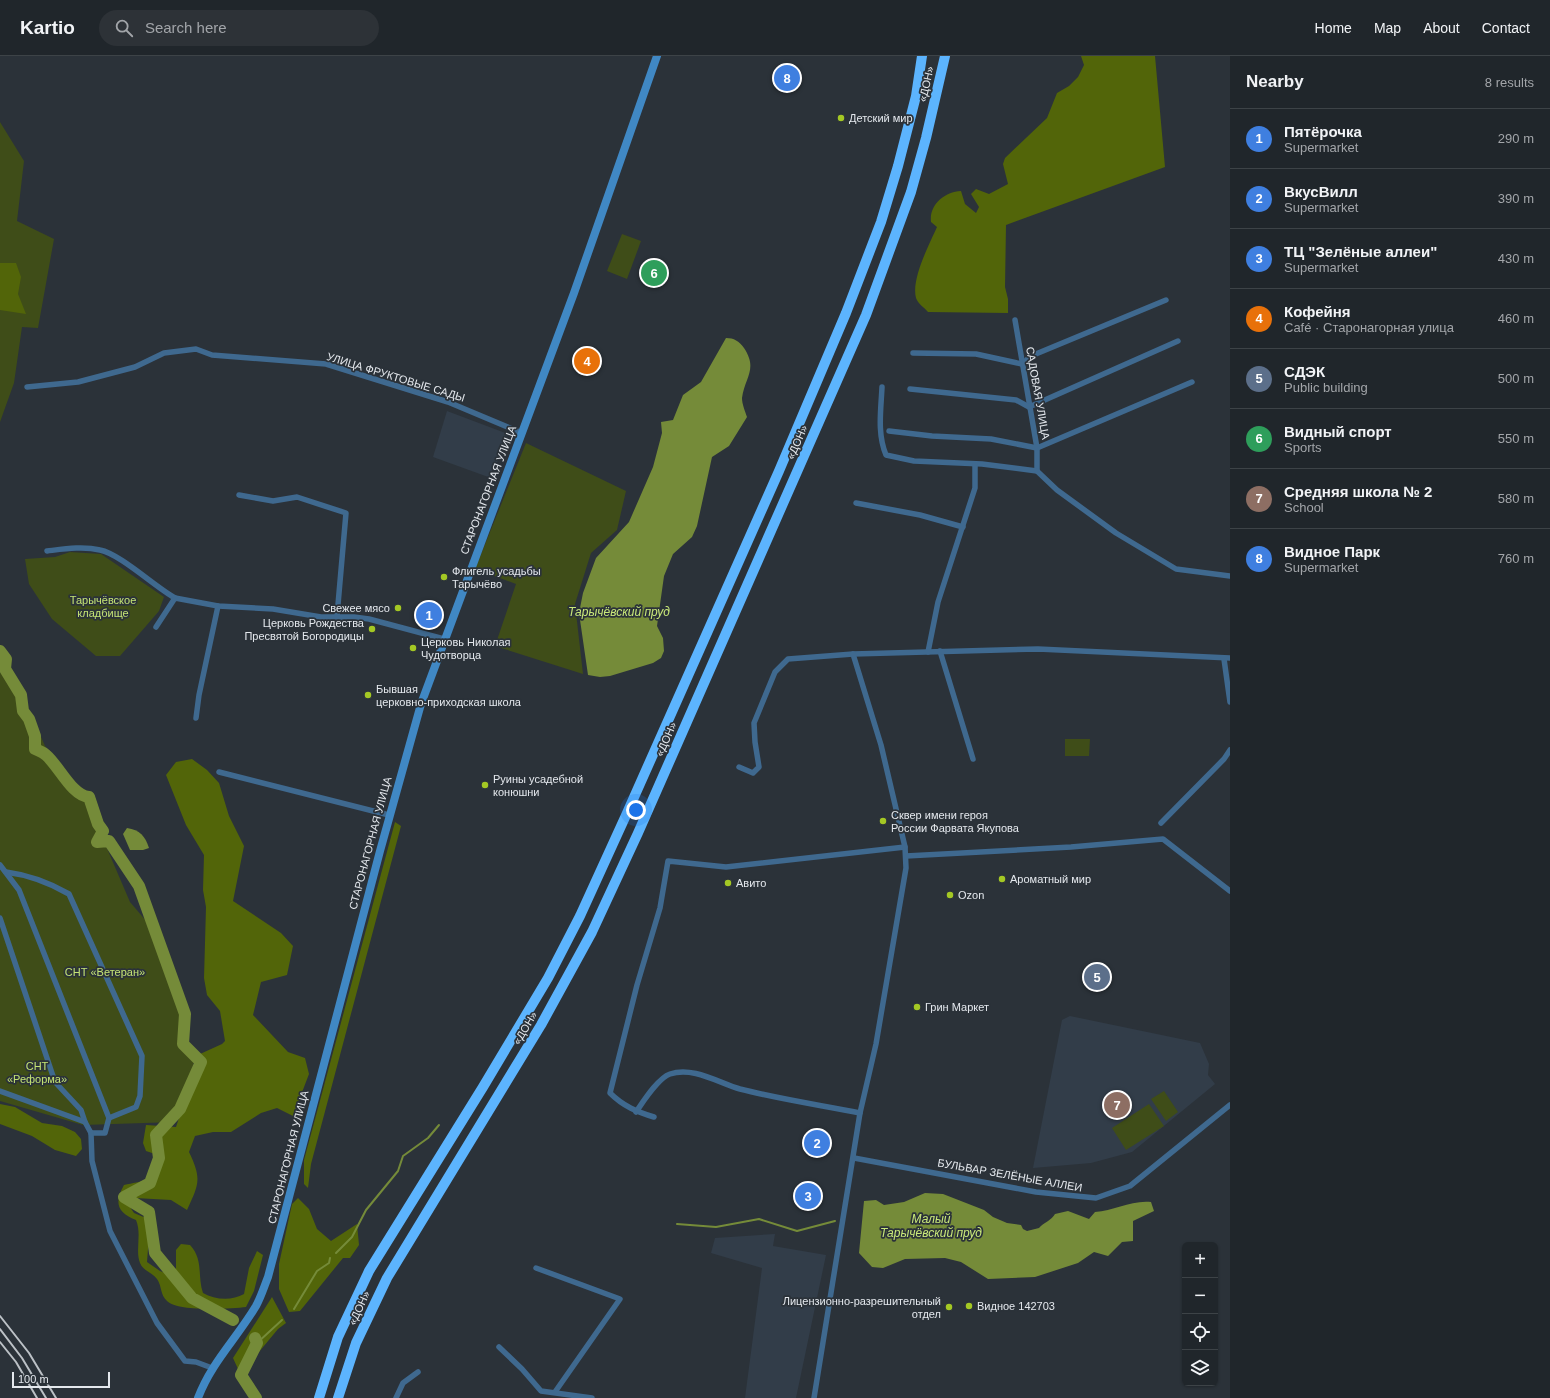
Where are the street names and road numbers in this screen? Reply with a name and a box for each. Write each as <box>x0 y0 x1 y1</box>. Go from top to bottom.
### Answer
street label: «ДОН» <box>916 65 936 103</box>
street label: САДОВАЯ УЛИЦА <box>1024 346 1052 441</box>
street label: УЛИЦА ФРУКТОВЫЕ САДЫ <box>325 350 467 404</box>
street label: СТАРОНАГОРНАЯ УЛИЦА <box>458 423 518 556</box>
street label: «ДОН» <box>784 423 810 461</box>
street label: «ДОН» <box>653 720 679 758</box>
street label: СТАРОНАГОРНАЯ УЛИЦА <box>346 775 394 911</box>
street label: «ДОН» <box>511 1009 539 1047</box>
street label: СТАРОНАГОРНАЯ УЛИЦА <box>266 1088 311 1225</box>
street label: БУЛЬВАР ЗЕЛЁНЫЕ АЛЛЕИ <box>937 1156 1083 1194</box>
street label: «ДОН» <box>346 1289 372 1327</box>

